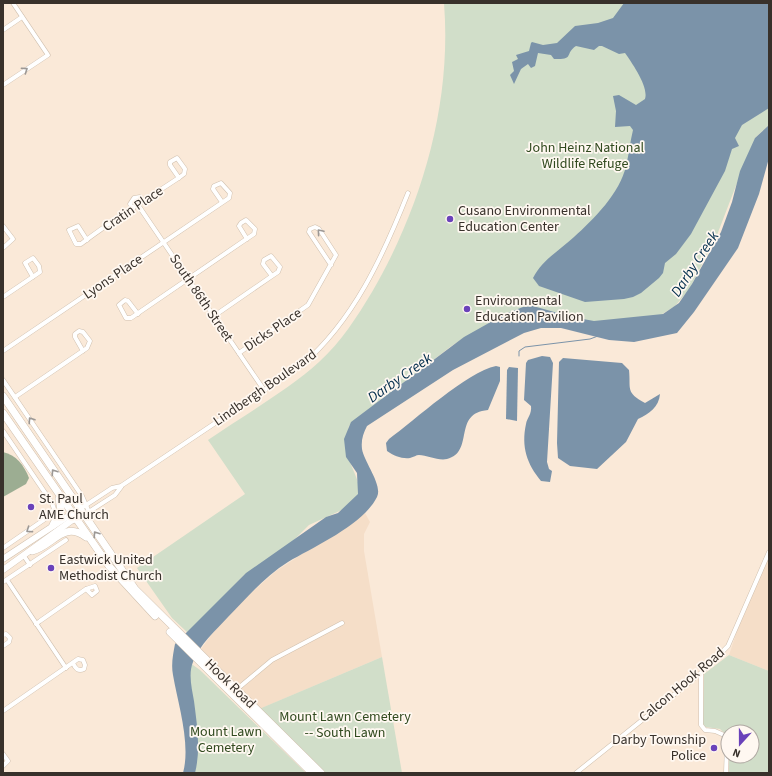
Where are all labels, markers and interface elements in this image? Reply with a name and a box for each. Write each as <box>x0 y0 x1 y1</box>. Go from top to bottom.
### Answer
one-way arrow <box>21 68 28 75</box>
park label: John Heinz National Wildlife Refuge <box>526 138 645 174</box>
street label: Cratin Place <box>99 181 167 237</box>
place label: Cusano Environmental Education Center <box>458 201 591 237</box>
marker: Cusano Environmental Education Center <box>445 214 455 224</box>
water label: Darby Creek <box>666 226 725 301</box>
one-way arrow <box>318 229 325 237</box>
street label: Lyons Place <box>79 250 147 304</box>
street label: South 86th Street <box>164 250 238 346</box>
place label: Environmental Education Pavilion <box>475 291 584 327</box>
street label: Dicks Place <box>240 303 306 357</box>
marker: Environmental Education Pavilion <box>462 304 472 314</box>
street label: Lindbergh Boulevard <box>209 345 321 431</box>
water label: Darby Creek <box>363 348 437 408</box>
one-way arrow <box>29 418 36 425</box>
one-way arrow <box>51 469 59 476</box>
place label: St. Paul AME Church <box>39 489 109 525</box>
marker: St. Paul AME Church <box>26 502 36 512</box>
one-way arrow <box>26 525 33 532</box>
one-way arrow <box>94 531 101 538</box>
place label: Eastwick United Methodist Church <box>59 550 162 586</box>
marker: Eastwick United Methodist Church <box>46 563 56 573</box>
street label: Calcon Hook Road <box>635 643 729 727</box>
street label: Hook Road <box>200 655 260 713</box>
park label: Mount Lawn Cemetery -- South Lawn <box>279 707 411 743</box>
park label: Mount Lawn Cemetery <box>190 722 262 758</box>
north arrow <box>720 724 760 764</box>
place label: Darby Township Police <box>612 730 706 766</box>
marker: Darby Township Police <box>709 743 719 753</box>
text: N <box>730 745 743 761</box>

